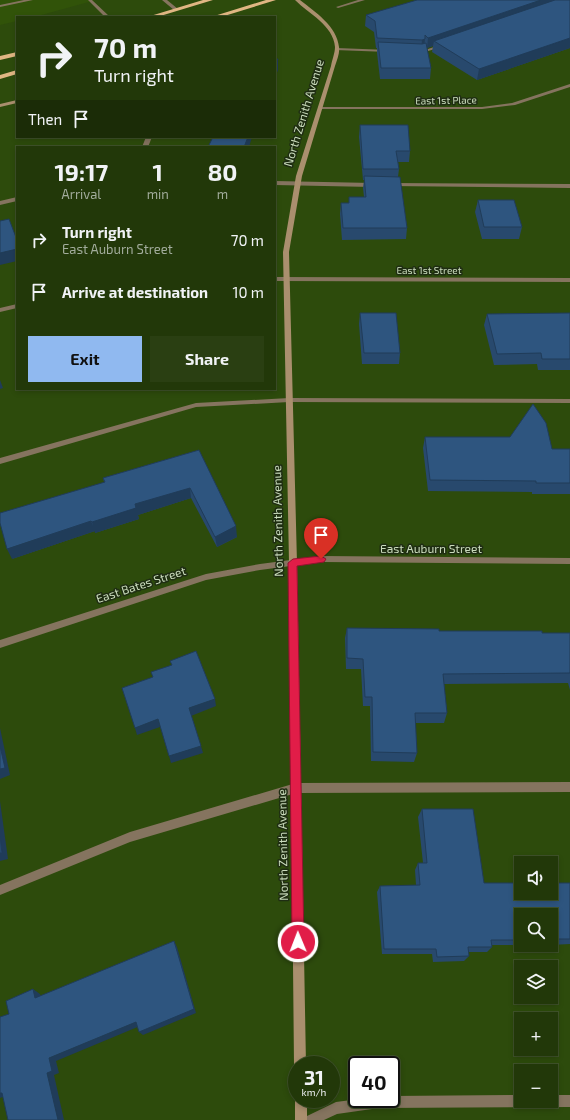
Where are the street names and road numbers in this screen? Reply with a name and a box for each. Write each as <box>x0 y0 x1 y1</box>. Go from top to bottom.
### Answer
street label: North Zenith Avenue <box>280 57 326 168</box>
street label: East 1st Place <box>415 93 477 107</box>
street label: East 1st Street <box>396 264 462 276</box>
street label: North Zenith Avenue <box>269 465 285 577</box>
street label: East Auburn Street <box>380 541 482 555</box>
street label: East Bates Street <box>94 563 188 605</box>
street label: North Zenith Avenue <box>274 789 290 901</box>

